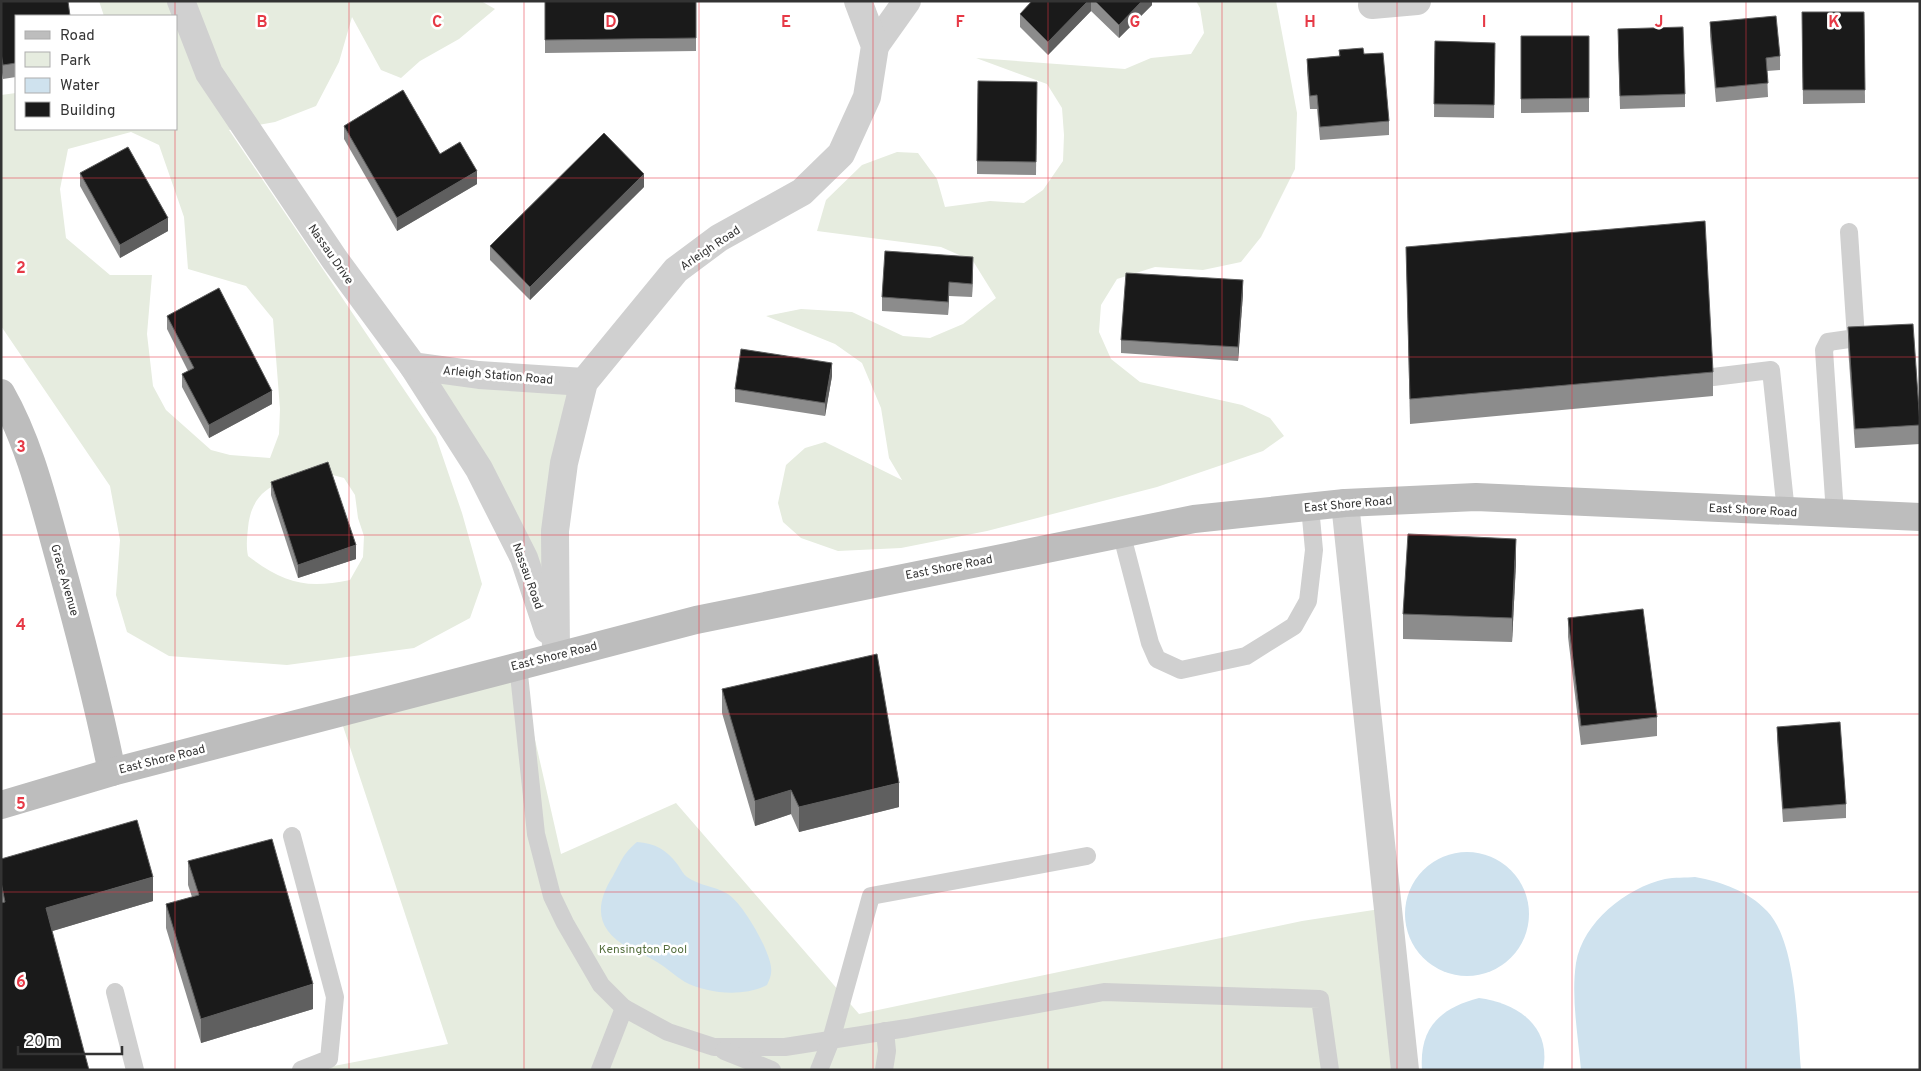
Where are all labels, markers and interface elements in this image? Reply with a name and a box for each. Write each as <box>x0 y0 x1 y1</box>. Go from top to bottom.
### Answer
text: B <box>256 13 268 33</box>
text: C <box>432 13 442 33</box>
text: D <box>605 13 617 33</box>
text: E <box>781 13 791 33</box>
text: F <box>955 13 965 33</box>
text: G <box>1130 13 1140 33</box>
text: H <box>1304 13 1316 33</box>
text: I <box>1482 13 1486 33</box>
text: J <box>1655 13 1663 33</box>
text: K <box>1828 13 1840 33</box>
legend <box>15 15 178 130</box>
text: Road <box>60 27 95 46</box>
text: Park <box>60 52 91 71</box>
text: Water <box>60 77 100 96</box>
text: Building <box>60 102 115 121</box>
street label: Nassau Drive <box>304 221 357 288</box>
street label: Arleigh Road <box>677 223 744 275</box>
text: 2 <box>16 259 26 279</box>
street label: Arleigh Station Road <box>442 363 554 389</box>
text: 3 <box>16 438 26 458</box>
street label: East Shore Road <box>1303 493 1393 517</box>
street label: East Shore Road <box>1708 501 1798 521</box>
street label: Nassau Road <box>508 541 546 612</box>
street label: Grace Avenue <box>46 542 82 618</box>
street label: East Shore Road <box>904 552 994 584</box>
text: 4 <box>16 616 26 636</box>
street label: East Shore Road <box>509 639 599 675</box>
street label: East Shore Road <box>117 742 207 778</box>
text: 5 <box>16 795 26 815</box>
park label: Kensington Pool <box>599 942 687 958</box>
text: 6 <box>16 973 26 993</box>
scale bar <box>18 1024 121 1056</box>
text: 20 m <box>25 1033 60 1052</box>

